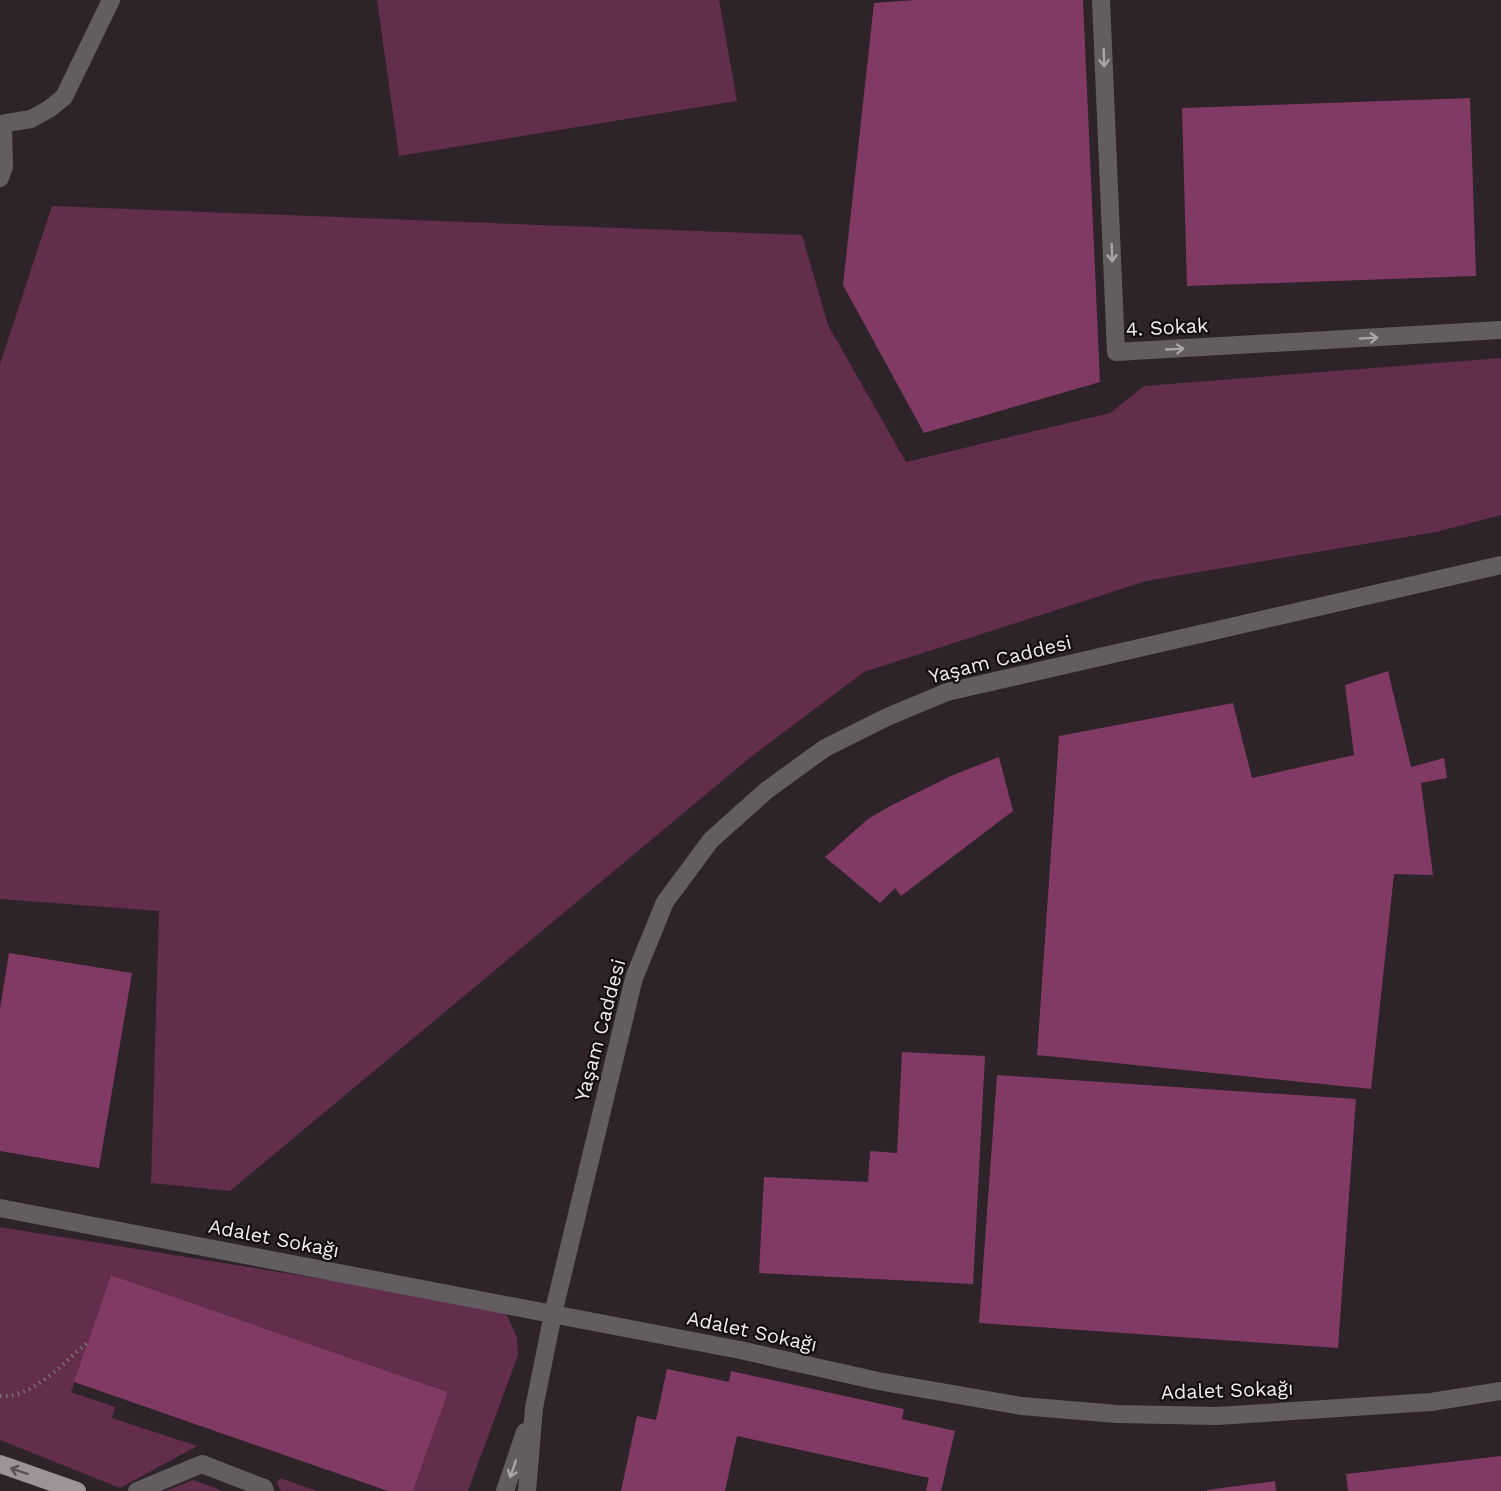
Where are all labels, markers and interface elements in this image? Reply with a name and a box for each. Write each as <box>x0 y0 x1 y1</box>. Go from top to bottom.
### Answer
one-way arrow <box>1098 48 1109 68</box>
one-way arrow <box>1106 243 1118 263</box>
street label: 4. Sokak <box>1125 313 1209 341</box>
one-way arrow <box>1359 332 1379 343</box>
one-way arrow <box>1164 343 1184 354</box>
street label: Yaşam Caddesi <box>926 630 1074 688</box>
street label: Yaşam Caddesi <box>569 956 631 1104</box>
street label: Adalet Sokağı <box>207 1214 341 1262</box>
street label: Adalet Sokağı <box>685 1305 819 1357</box>
street label: Adalet Sokağı <box>1160 1376 1294 1404</box>
one-way arrow <box>506 1459 517 1478</box>
one-way arrow <box>10 1464 28 1475</box>

